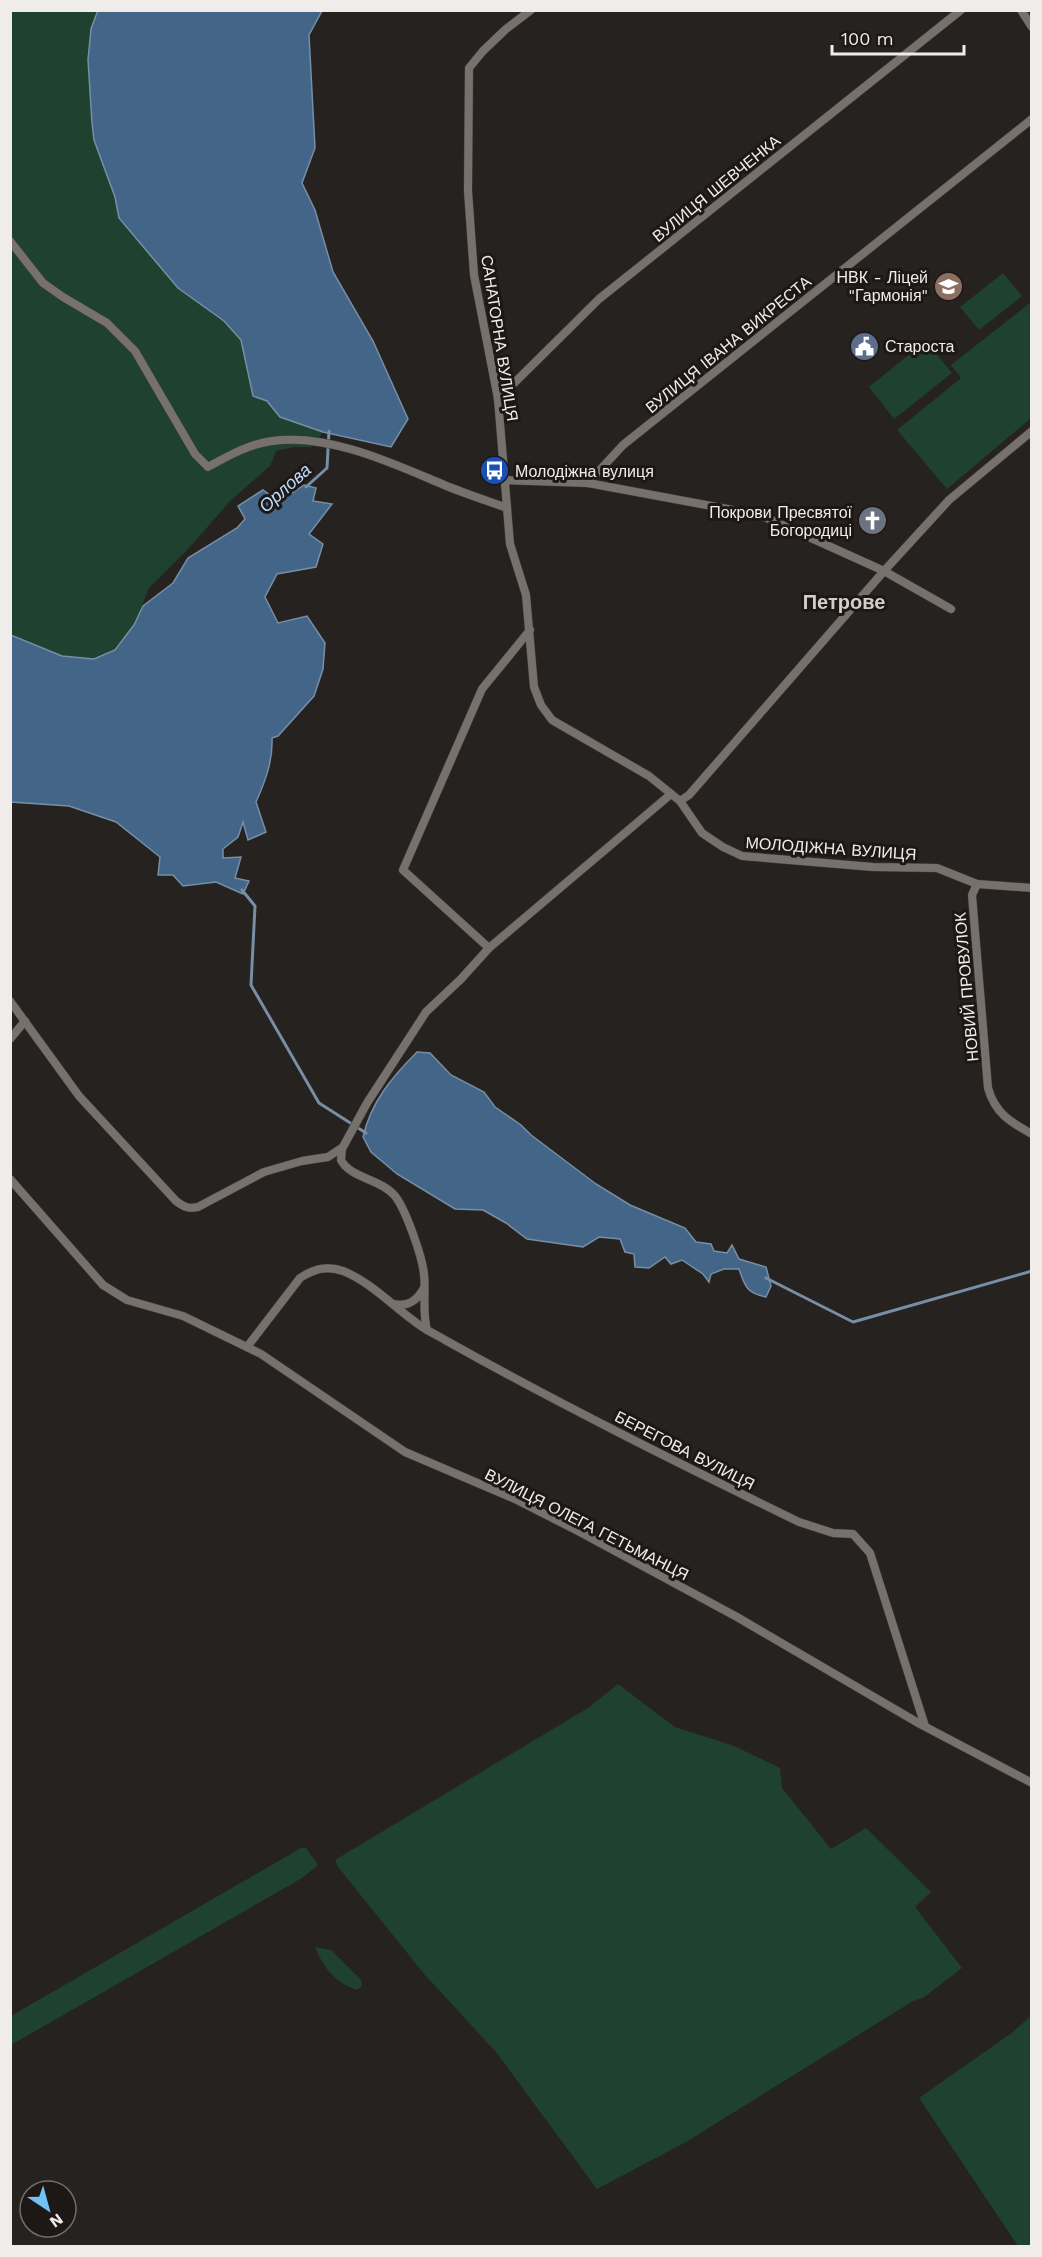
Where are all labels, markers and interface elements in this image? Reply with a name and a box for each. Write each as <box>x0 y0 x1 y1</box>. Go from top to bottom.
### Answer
scale bar <box>832 18 964 56</box>
text: 100 m <box>841 28 894 49</box>
street label: ВУЛИЦЯ ШЕВЧЕНКА <box>649 131 784 246</box>
street label: САНАТОРНА ВУЛИЦЯ <box>477 254 522 422</box>
place label: НВК - Ліцей "Гармонія" <box>837 268 928 305</box>
school or university icon: НВК - Ліцей "Гармонія" <box>933 270 965 302</box>
street label: ВУЛИЦЯ ІВАНА ВИКРЕСТА <box>642 272 815 417</box>
public building icon: Староста <box>848 330 880 362</box>
place label: Староста <box>885 337 955 356</box>
bus stop icon: Молодіжна вулиця <box>478 455 510 487</box>
water label: Орлова <box>254 459 315 516</box>
place label: Молодіжна вулиця <box>515 462 654 481</box>
place label: Покрови Пресвятої Богородиці <box>709 503 853 540</box>
church icon: Покрови Пресвятої Богородиці <box>857 505 889 537</box>
district label: Петрове <box>803 590 885 614</box>
street label: МОЛОДІЖНА ВУЛИЦЯ <box>745 833 917 864</box>
street label: НОВИЙ ПРОВУЛОК <box>950 911 982 1062</box>
street label: БЕРЕГОВА ВУЛИЦЯ <box>612 1407 758 1494</box>
street label: ВУЛИЦЯ ОЛЕГА ГЕТЬМАНЦЯ <box>482 1465 692 1584</box>
north arrow <box>18 2179 78 2239</box>
text: N <box>46 2210 67 2232</box>

